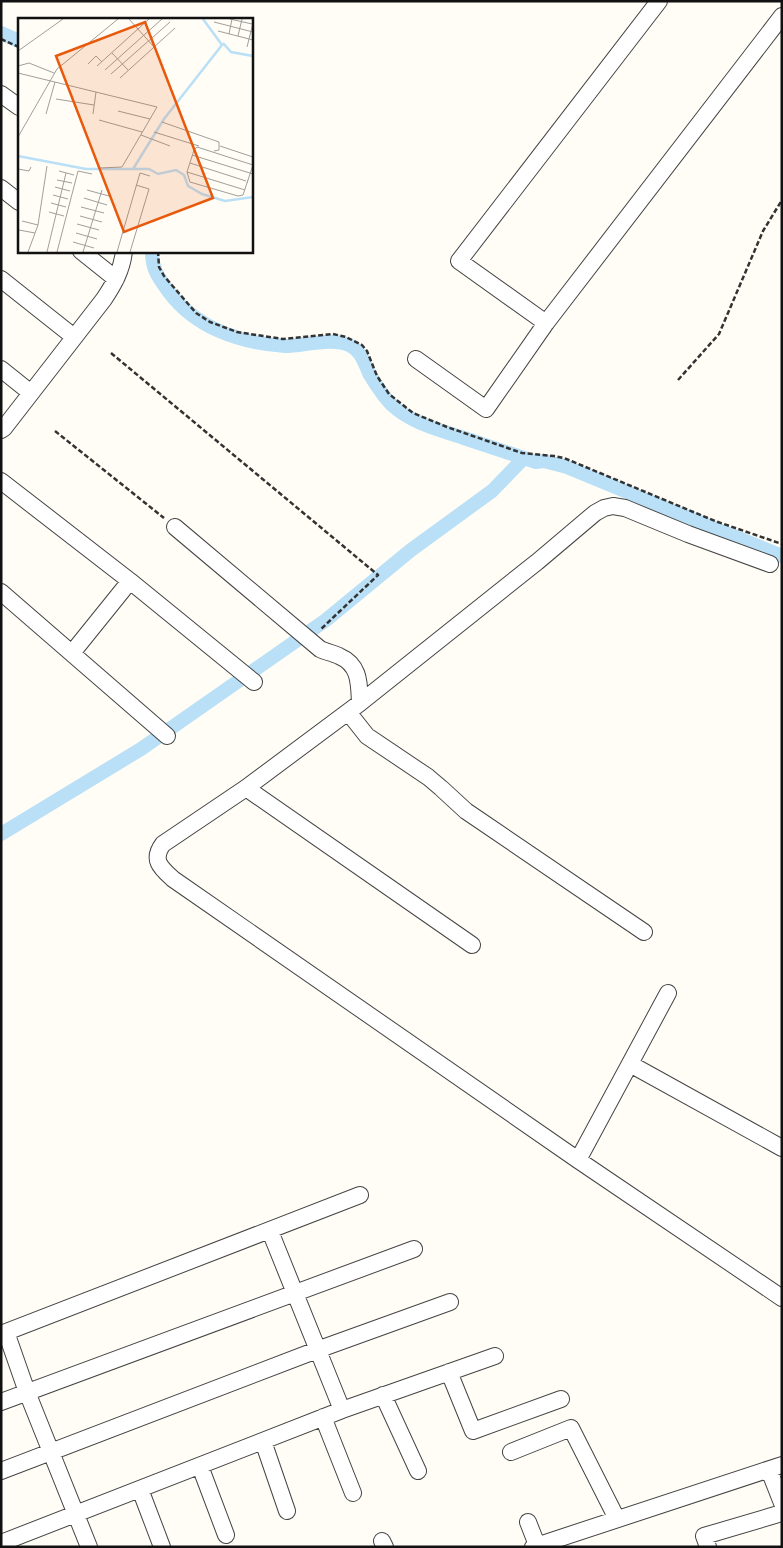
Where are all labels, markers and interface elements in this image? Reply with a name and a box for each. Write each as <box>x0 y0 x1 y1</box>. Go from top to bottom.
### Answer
inset map <box>18 18 252 252</box>

